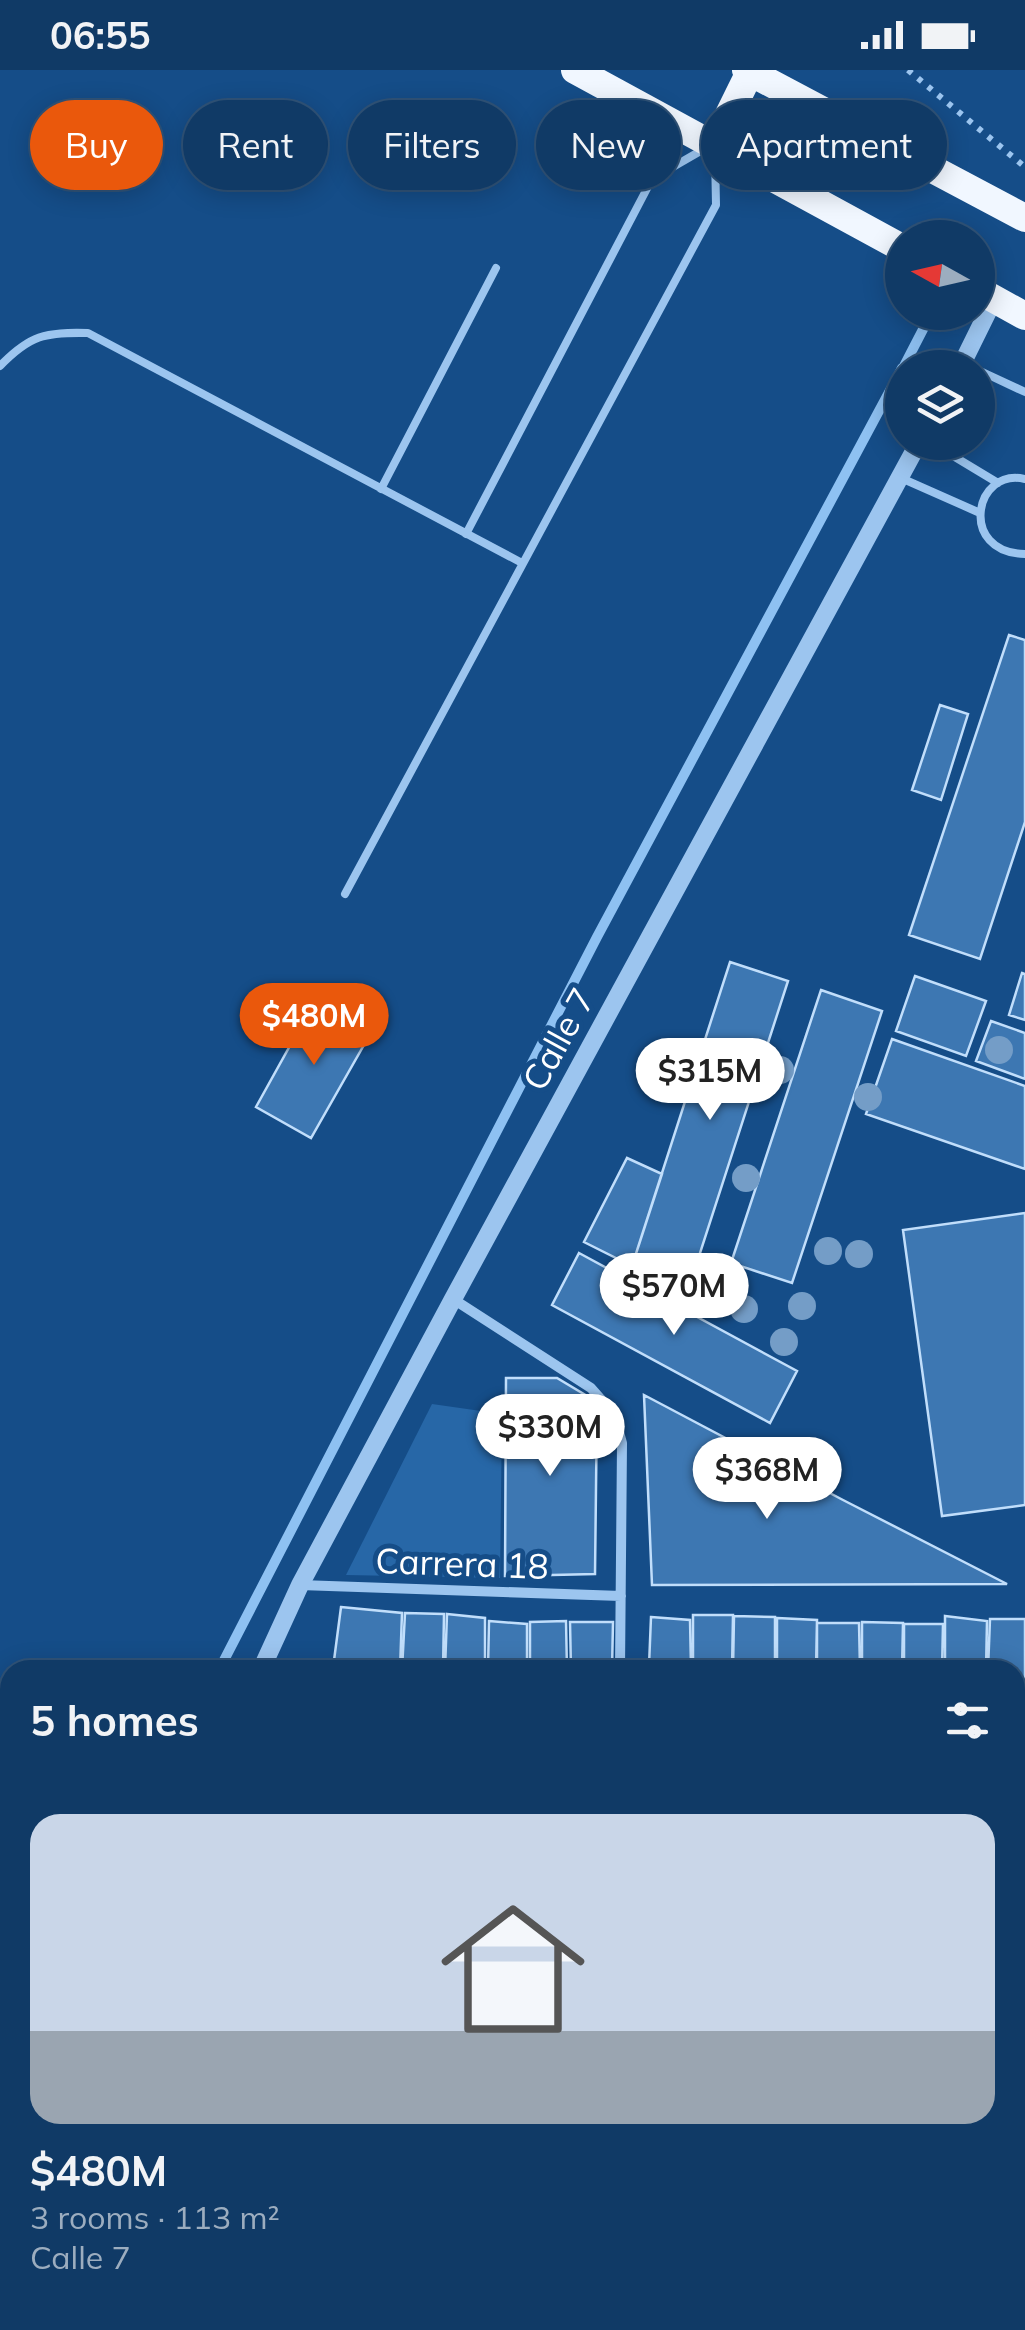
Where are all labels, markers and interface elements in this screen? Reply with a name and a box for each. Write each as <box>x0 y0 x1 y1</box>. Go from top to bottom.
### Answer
text: 06:55 <box>50 11 151 59</box>
chip: Buy <box>30 100 163 190</box>
chip: Rent <box>183 100 328 190</box>
chip: Filters <box>348 100 516 190</box>
chip: New <box>536 100 681 190</box>
chip: Apartment <box>701 100 947 190</box>
north arrow <box>885 220 995 330</box>
map controls <box>885 220 995 460</box>
button: layers <box>885 350 995 460</box>
street label: Calle 7 <box>512 980 604 1098</box>
pin: $480M <box>244 983 384 1068</box>
text: $480M <box>262 995 366 1035</box>
pin: $315M <box>640 1038 780 1123</box>
text: $315M <box>658 1050 762 1090</box>
pin: $570M <box>604 1253 744 1338</box>
text: $570M <box>622 1265 726 1305</box>
pin: $330M <box>480 1394 620 1479</box>
text: $330M <box>498 1406 602 1446</box>
pin: $368M <box>697 1437 837 1522</box>
text: $368M <box>715 1449 819 1489</box>
street label: Carrera 18 <box>375 1538 549 1588</box>
icon: filters <box>940 1693 995 1748</box>
text: 5 homes <box>30 1694 199 1747</box>
icon: home <box>423 1879 603 2059</box>
text: $480M <box>30 2144 167 2197</box>
text: 3 rooms · 113 m² <box>30 2197 280 2237</box>
text: Calle 7 <box>30 2237 131 2277</box>

